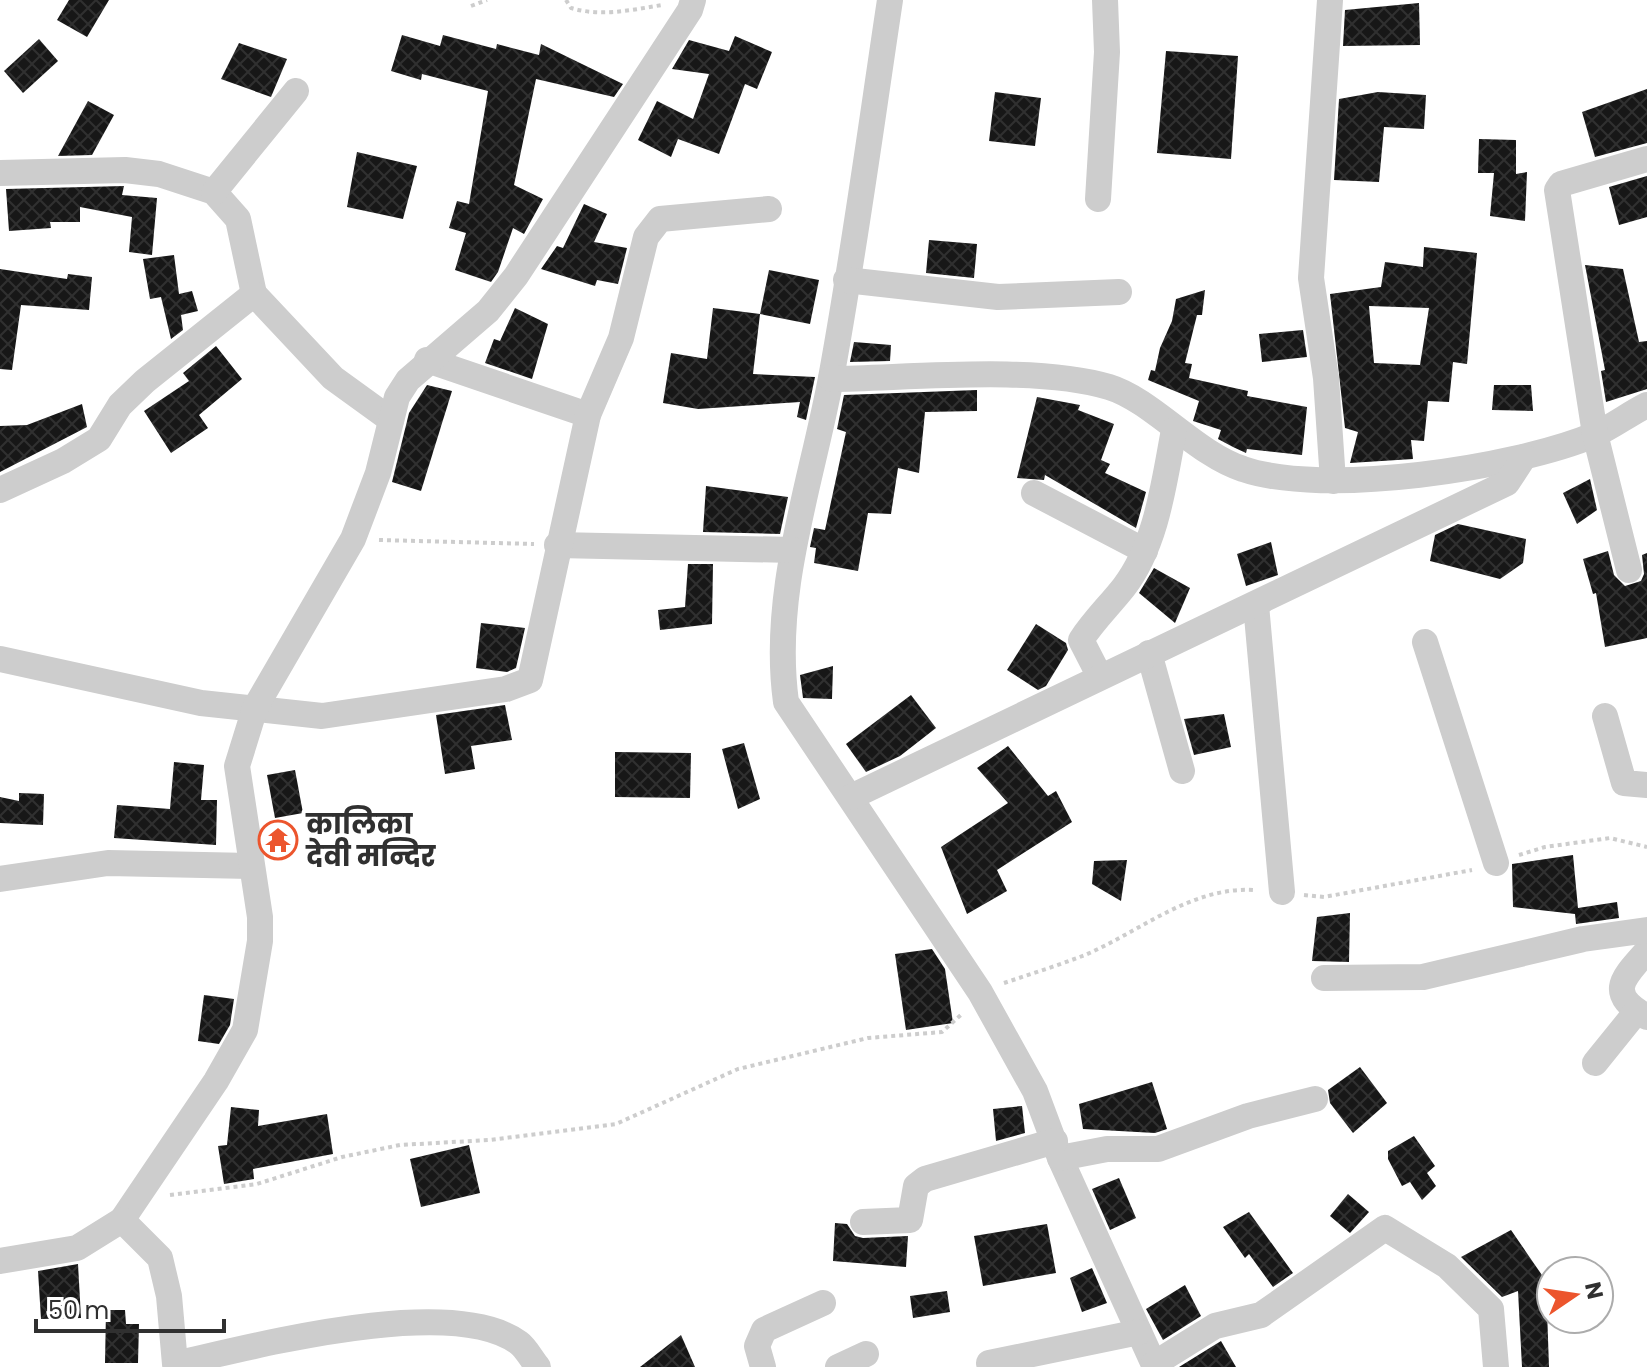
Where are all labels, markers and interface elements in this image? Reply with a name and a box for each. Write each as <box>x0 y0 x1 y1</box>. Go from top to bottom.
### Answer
place label: कालिका देवी मन्दिर <box>305 805 437 876</box>
temple icon: कालिका देवी मन्दिर <box>257 819 299 861</box>
north arrow <box>1535 1255 1615 1335</box>
text: N <box>1577 1279 1611 1302</box>
scale bar <box>36 1283 224 1333</box>
text: 50 m <box>48 1294 109 1327</box>

